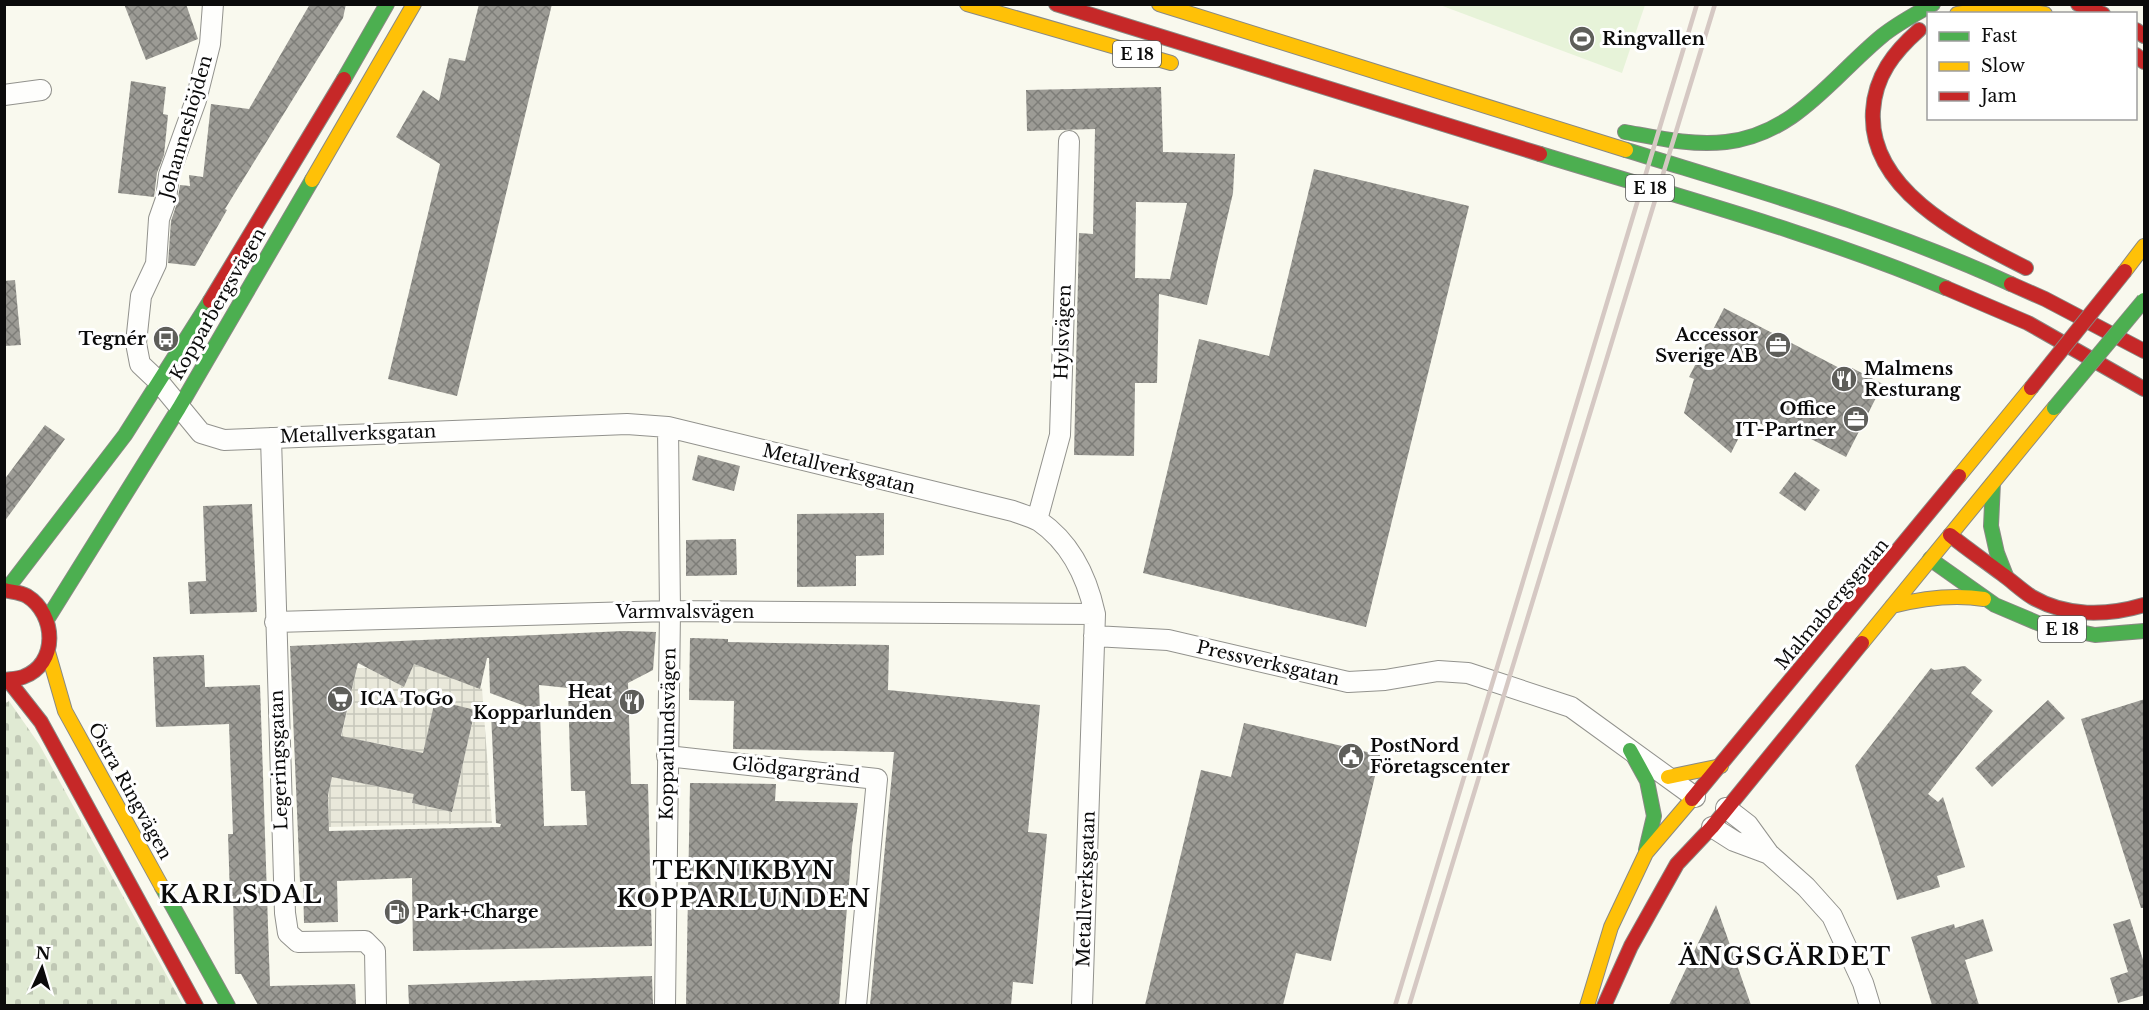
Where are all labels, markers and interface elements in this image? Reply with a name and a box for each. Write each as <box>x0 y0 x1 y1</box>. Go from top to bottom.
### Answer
legend <box>1927 12 2137 120</box>
sports icon: Ringvallen <box>1567 24 1597 54</box>
text: Fast <box>1981 25 2018 47</box>
place label: Ringvallen <box>1602 28 1705 50</box>
road number: E 18 <box>1113 41 1161 67</box>
street label: Johanneshöjden <box>154 53 217 203</box>
text: Slow <box>1981 55 2026 77</box>
text: Jam <box>1979 85 2017 107</box>
road number: E 18 <box>1626 175 1674 201</box>
street label: Kopparbergsvägen <box>165 224 271 384</box>
street label: Hylsvägen <box>1050 284 1076 380</box>
bus stop icon: Tegnér <box>151 324 181 354</box>
place label: Accessor Sverige AB <box>1655 324 1758 367</box>
place label: Tegnér <box>78 328 146 350</box>
office icon: Accessor Sverige AB <box>1763 330 1793 360</box>
place label: Malmens Resturang <box>1864 358 1961 401</box>
restaurant icon: Malmens Resturang <box>1829 364 1859 394</box>
place label: Office IT-Partner <box>1735 398 1836 441</box>
office icon: Office IT-Partner <box>1841 404 1871 434</box>
street label: Metallverksgatan <box>279 420 437 448</box>
street label: Metallverksgatan <box>760 439 918 499</box>
street label: Malmabergsgatan <box>1771 534 1893 674</box>
street label: Varmvalsvägen <box>615 601 754 623</box>
road number: E 18 <box>2038 616 2086 642</box>
street label: Pressverksgatan <box>1194 636 1342 690</box>
street label: Kopparlundsvägen <box>655 647 681 821</box>
place label: Heat Kopparlunden <box>473 681 612 724</box>
supermarket icon: ICA ToGo <box>325 684 355 714</box>
restaurant icon: Heat Kopparlunden <box>617 687 647 717</box>
place label: ICA ToGo <box>360 688 454 710</box>
street label: Legeringsgatan <box>266 689 292 831</box>
street label: Östra Ringvägen <box>83 718 178 863</box>
place label: PostNord Företagscenter <box>1370 735 1510 778</box>
public building icon: PostNord Företagscenter <box>1336 741 1366 771</box>
street label: Glödgargränd <box>731 752 861 788</box>
street label: Metallverksgatan <box>1072 810 1100 968</box>
district label: TEKNIKBYN KOPPARLUNDEN <box>617 856 871 913</box>
district label: KARLSDAL <box>159 880 323 909</box>
fuel station icon: Park+Charge <box>382 897 412 927</box>
place label: Park+Charge <box>416 901 538 923</box>
north arrow <box>12 938 72 998</box>
district label: ÄNGSGÄRDET <box>1677 942 1892 971</box>
text: N <box>35 943 51 964</box>

